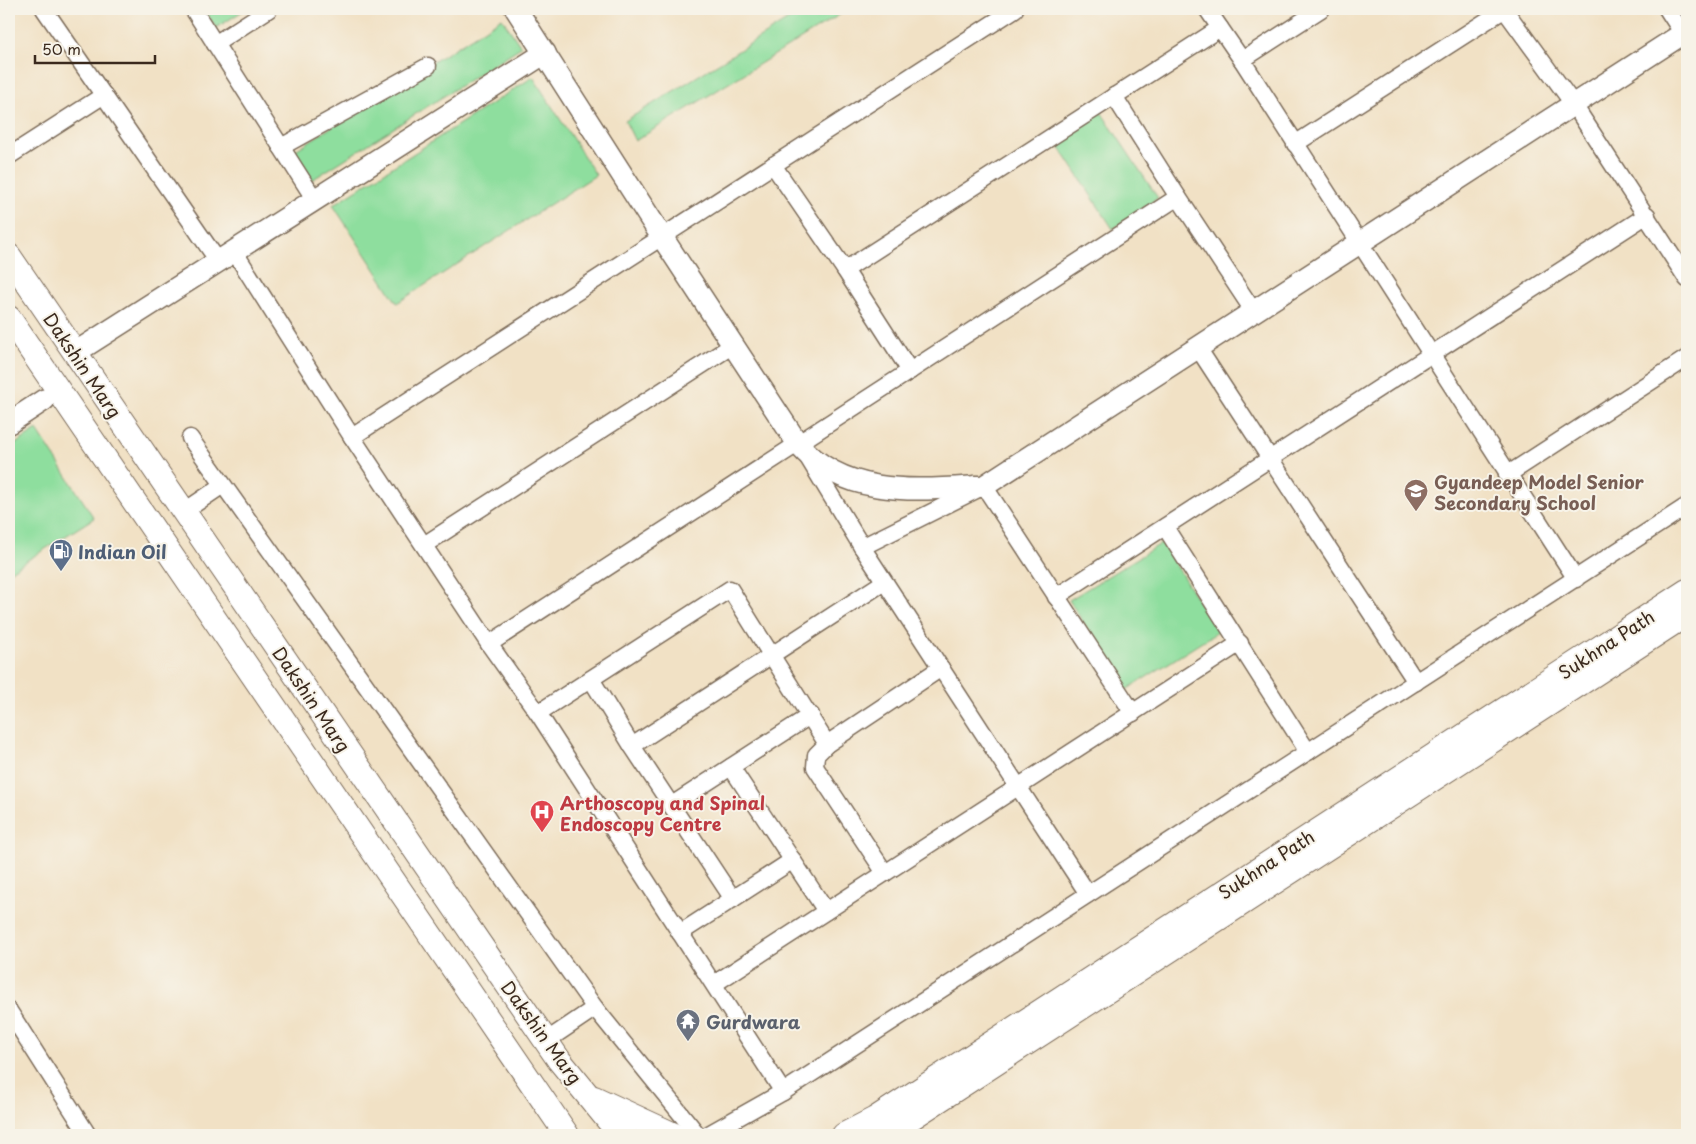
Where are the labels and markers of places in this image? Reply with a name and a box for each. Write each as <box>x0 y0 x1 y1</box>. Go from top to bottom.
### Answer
place label: Gyandeep Model Senior Secondary School <box>1434 468 1645 516</box>
school or university icon: Gyandeep Model Senior Secondary School <box>1403 478 1429 512</box>
fuel station icon: Indian Oil <box>48 538 74 572</box>
place label: Indian Oil <box>78 538 166 565</box>
place label: Arthoscopy and Spinal Endoscopy Centre <box>560 789 765 837</box>
hospital icon: Arthoscopy and Spinal Endoscopy Centre <box>529 799 555 833</box>
temple icon: Gurdwara <box>675 1008 701 1042</box>
place label: Gurdwara <box>706 1008 801 1035</box>

